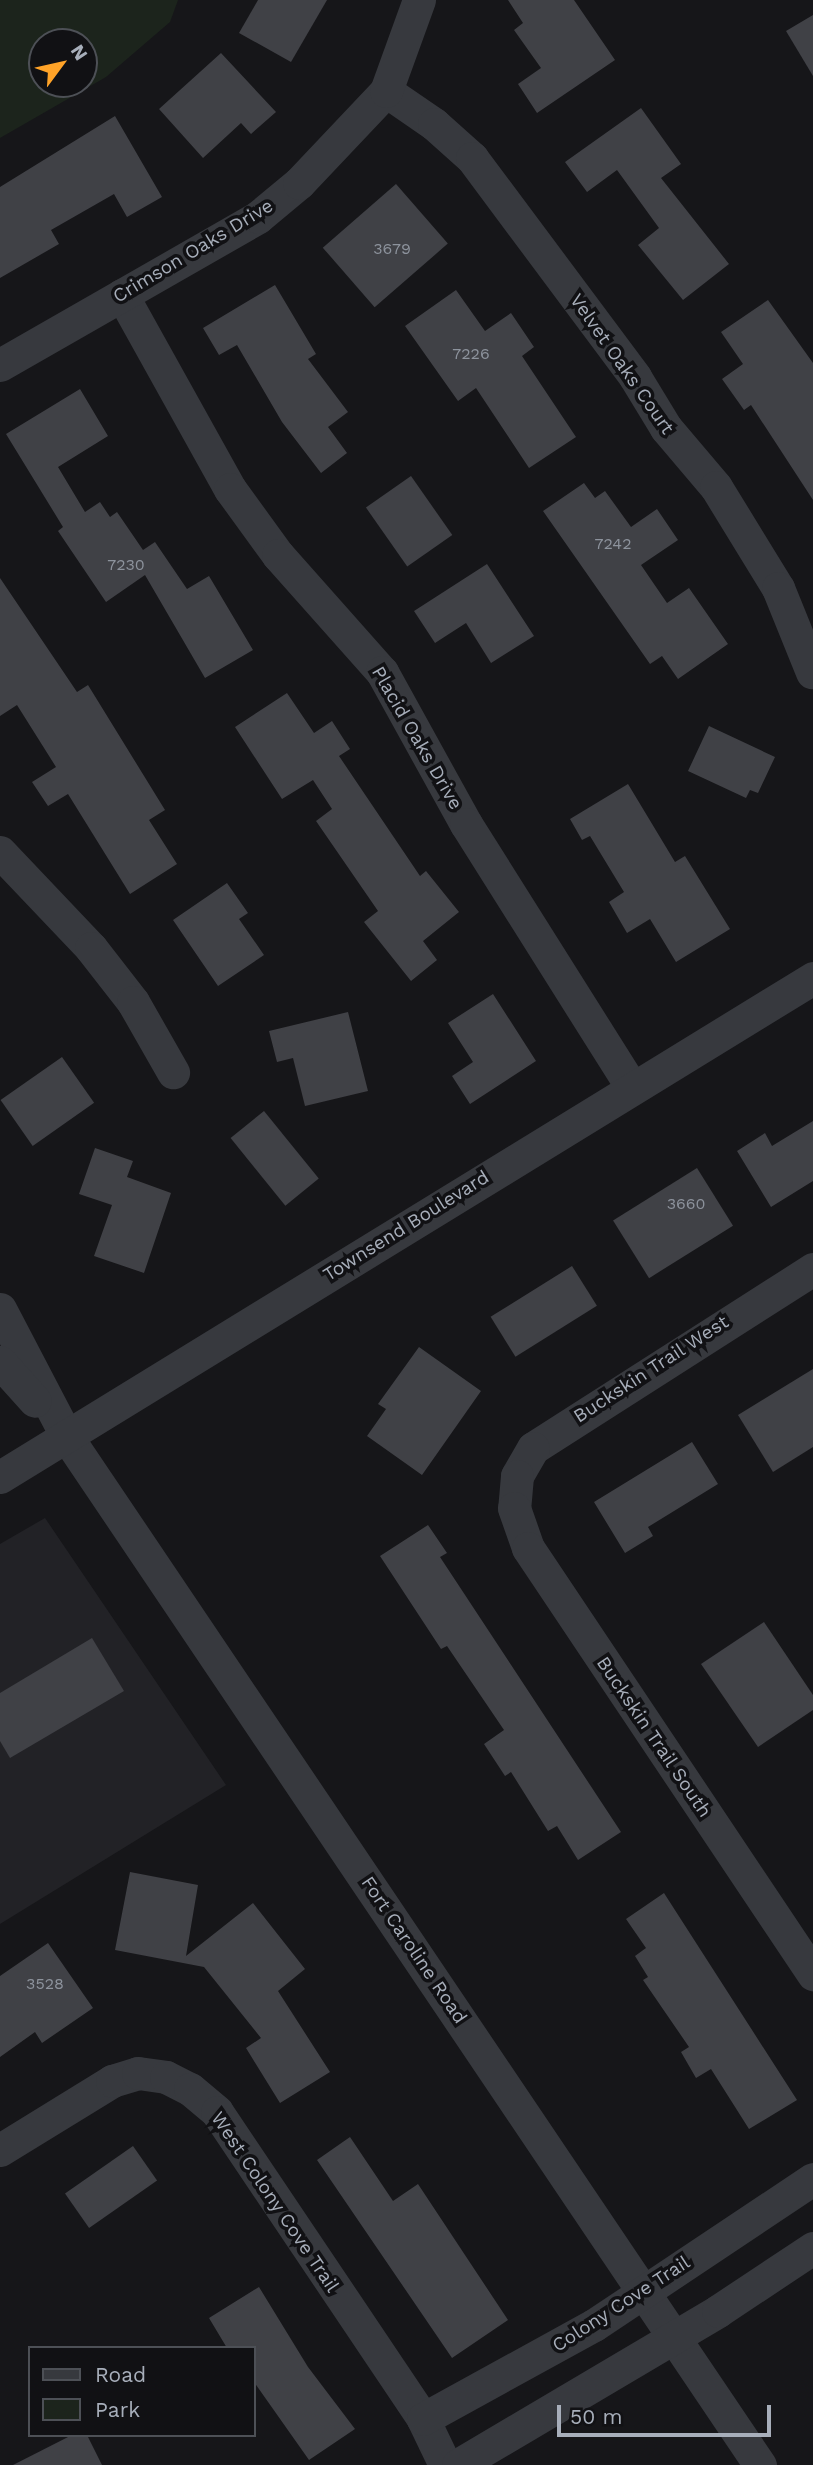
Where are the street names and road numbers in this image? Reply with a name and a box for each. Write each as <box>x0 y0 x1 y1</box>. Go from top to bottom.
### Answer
street label: Crimson Oaks Drive <box>109 194 277 308</box>
street label: Velvet Oaks Court <box>565 289 679 439</box>
street label: Placid Oaks Drive <box>367 662 467 814</box>
street label: Townsend Boulevard <box>319 1166 493 1286</box>
street label: Buckskin Trail West <box>569 1310 733 1428</box>
street label: Buckskin Trail South <box>591 1652 717 1822</box>
street label: Fort Caroline Road <box>356 1872 472 2028</box>
street label: West Colony Cove Trail <box>206 2107 344 2297</box>
street label: Colony Cove Trail <box>548 2251 694 2357</box>

